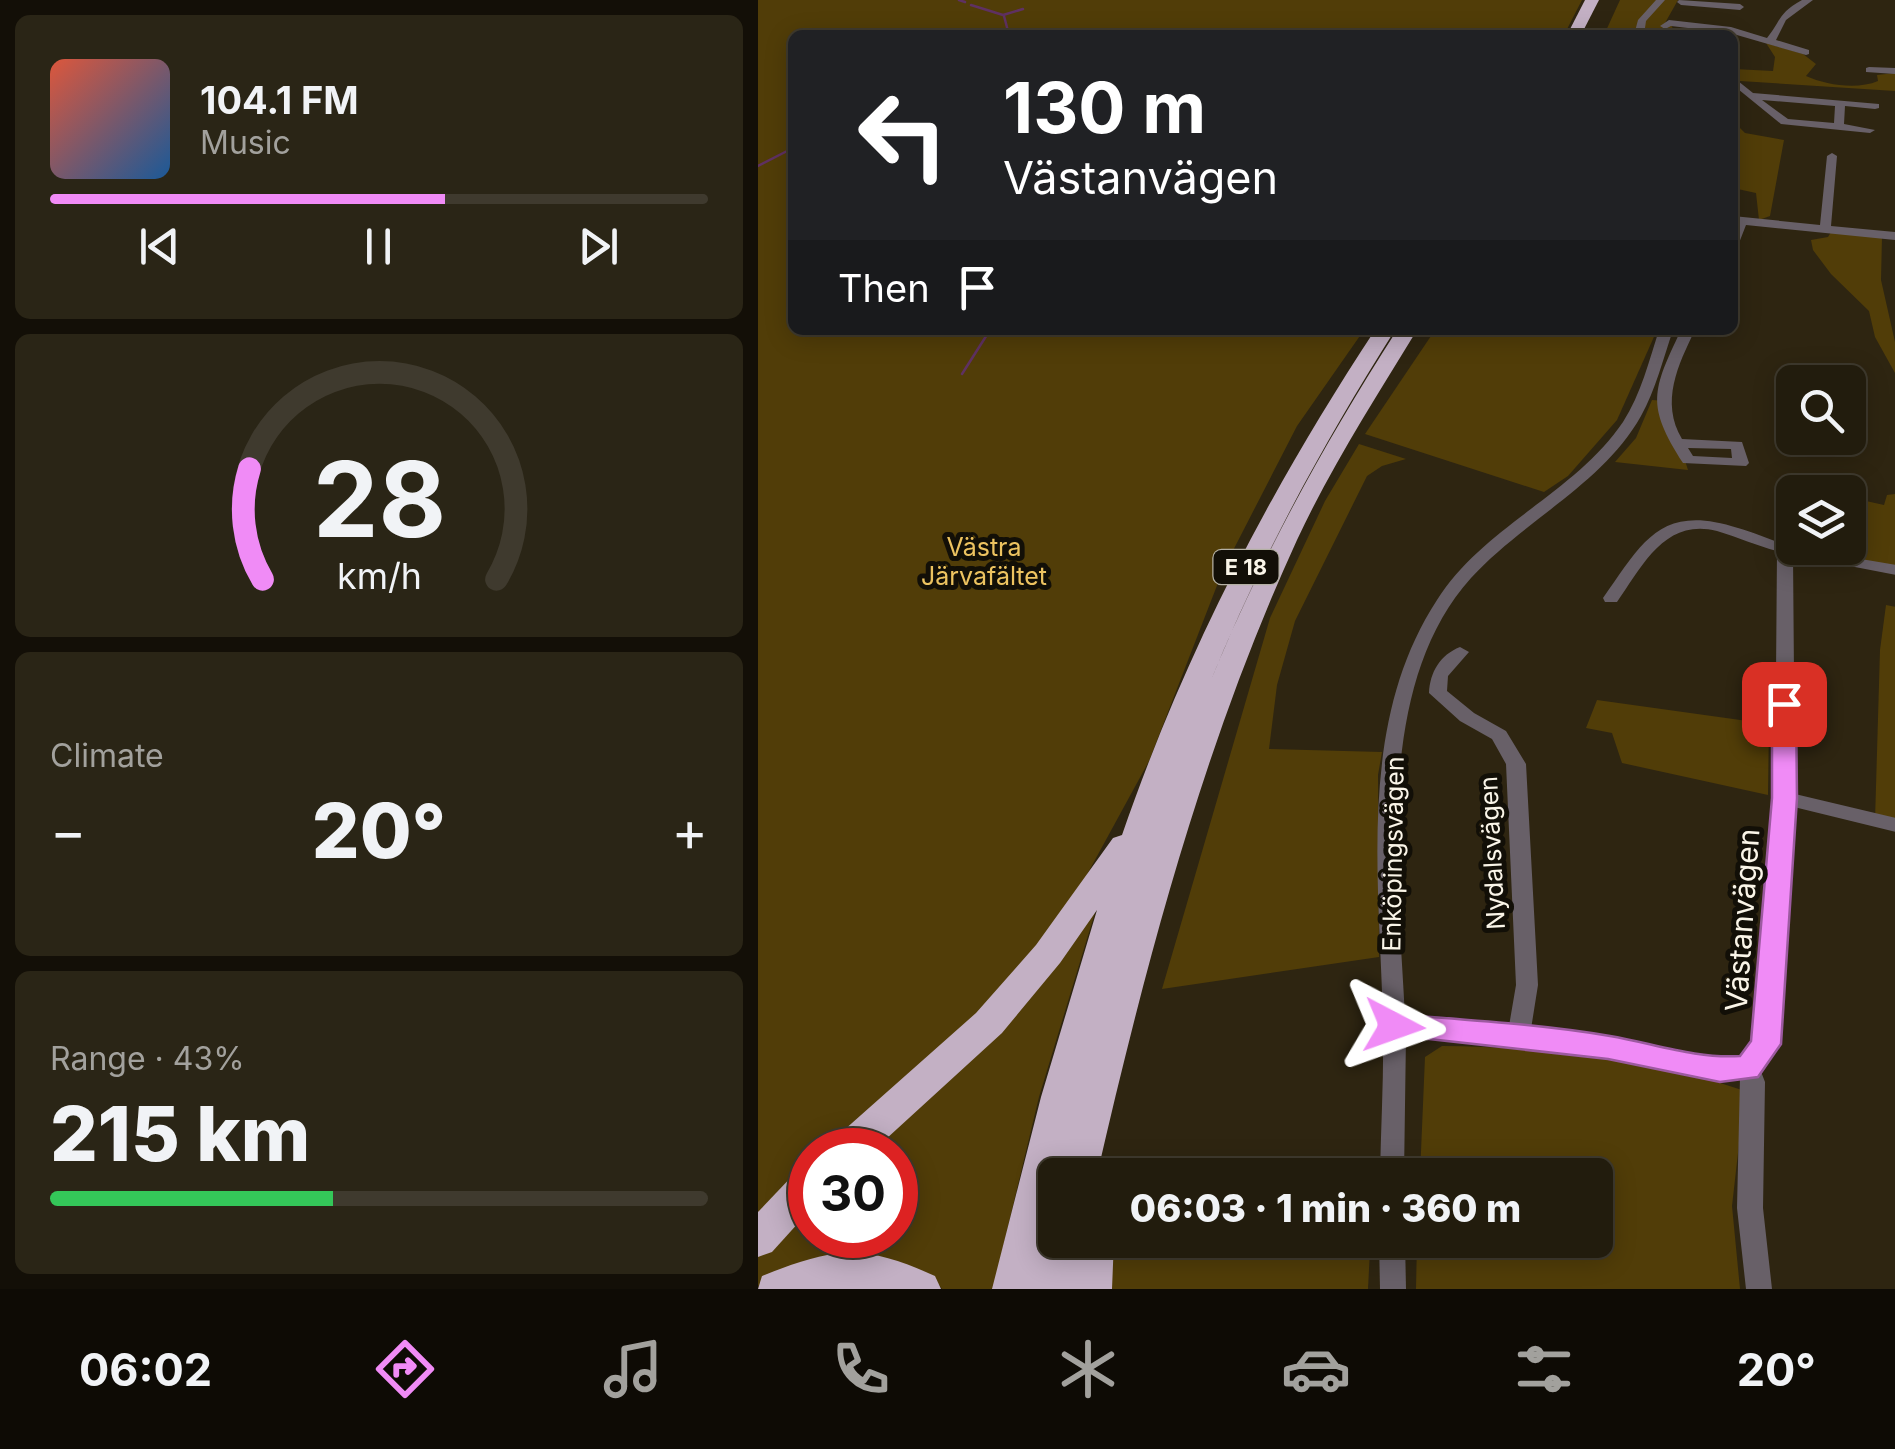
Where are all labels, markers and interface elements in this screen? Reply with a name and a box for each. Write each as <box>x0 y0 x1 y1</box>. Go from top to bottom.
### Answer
text: 130 m <box>1003 65 1206 150</box>
icon: left <box>838 70 968 200</box>
text: 104.1 FM <box>200 77 359 123</box>
text: Music <box>200 123 291 162</box>
text: Västanvägen <box>1003 150 1278 205</box>
icon: previous <box>132 219 187 274</box>
icon: pause <box>351 219 406 274</box>
icon: next <box>571 219 626 274</box>
icon: arrive <box>950 260 1005 315</box>
text: Then <box>838 265 930 311</box>
map controls <box>1776 365 1866 565</box>
button: search <box>1776 365 1866 455</box>
text: 28 <box>312 436 446 562</box>
button: layers <box>1776 475 1866 565</box>
park label: Västra Järvafältet <box>921 532 1047 591</box>
road number: E 18 <box>1214 550 1278 584</box>
text: km/h <box>337 554 421 598</box>
pin <box>1742 662 1827 747</box>
icon: arrive <box>1757 677 1812 732</box>
text: Climate <box>50 736 164 775</box>
street label: Enköpingsvägen <box>1376 756 1410 952</box>
street label: Nydalsvägen <box>1473 775 1511 931</box>
text: 20° <box>312 785 446 876</box>
text: − <box>50 798 86 864</box>
text: + <box>672 798 708 864</box>
street label: Västanvägen <box>1718 827 1766 1013</box>
position arrow <box>1342 974 1446 1078</box>
text: Range · 43% <box>50 1039 245 1078</box>
text: 215 km <box>50 1088 310 1179</box>
speed limit sign: 30 <box>788 1128 918 1258</box>
text: 06:03 · 1 min · 360 m <box>1130 1185 1521 1231</box>
icon: directions <box>370 1334 440 1404</box>
icon: music <box>598 1334 668 1404</box>
icon: phone <box>826 1334 896 1404</box>
icon: climate <box>1053 1334 1123 1404</box>
icon: car <box>1281 1334 1351 1404</box>
icon: filters <box>1509 1334 1579 1404</box>
text: 06:02 <box>79 1342 212 1397</box>
text: 20° <box>1737 1342 1816 1397</box>

